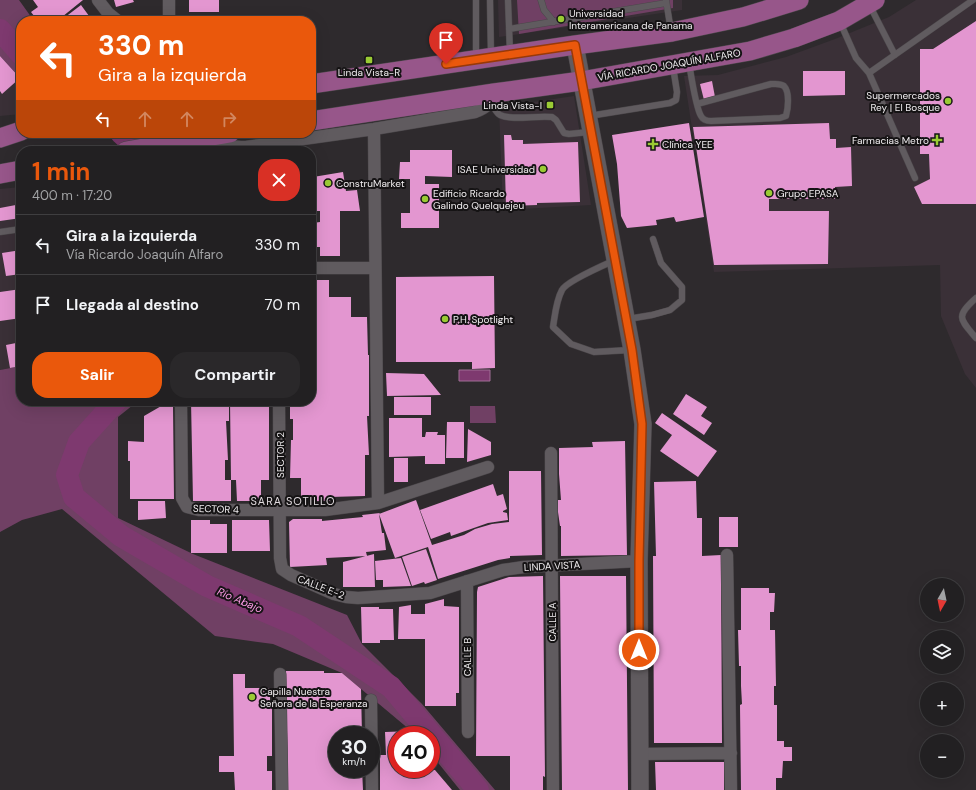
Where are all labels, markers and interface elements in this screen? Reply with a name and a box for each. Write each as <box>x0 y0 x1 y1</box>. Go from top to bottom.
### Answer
place label: Universidad Interamericana de Panama <box>569 7 693 32</box>
marker: Universidad Interamericana de Panama <box>556 14 566 24</box>
pin <box>429 23 463 64</box>
text: 330 m <box>98 27 184 64</box>
icon: arrive <box>435 29 457 51</box>
icon: left <box>32 32 84 84</box>
street label: VÍA RICARDO JOAQUÍN ALFARO <box>596 46 742 84</box>
marker: Linda Vista-R <box>364 55 374 65</box>
text: Gira a la izquierda <box>98 63 246 87</box>
place label: Linda Vista-R <box>338 66 400 79</box>
place label: Supermercados Rey | El Bosque <box>866 89 940 114</box>
marker: Supermercados Rey | El Bosque <box>943 96 953 106</box>
place label: Linda Vista-I <box>483 99 542 112</box>
marker: Linda Vista-I <box>545 100 555 110</box>
icon: left <box>92 108 114 130</box>
icon: ahead <box>134 108 156 130</box>
icon: ahead <box>176 108 198 130</box>
icon: right <box>218 108 240 130</box>
place label: Farmacias Metro <box>852 134 929 147</box>
marker: Farmacias Metro <box>932 135 942 145</box>
marker: Clínica YEE <box>647 138 659 150</box>
place label: Clínica YEE <box>662 138 713 151</box>
text: 1 min <box>32 156 90 187</box>
button: close <box>258 159 300 201</box>
place label: ISAE Universidad <box>457 163 535 176</box>
marker: ISAE Universidad <box>538 164 548 174</box>
place label: ConstruMarket <box>336 177 405 190</box>
marker: ConstruMarket <box>323 178 333 188</box>
text: 400 m · 17:20 <box>32 187 112 204</box>
place label: Edificio Ricardo Galindo Quelquejeu <box>433 187 524 212</box>
place label: Grupo EPASA <box>777 187 839 200</box>
marker: Grupo EPASA <box>764 188 774 198</box>
marker: Edificio Ricardo Galindo Quelquejeu <box>420 194 430 204</box>
text: Gira a la izquierda <box>66 226 197 246</box>
icon: left <box>32 234 54 256</box>
text: 330 m <box>255 235 300 255</box>
text: Vía Ricardo Joaquín Alfaro <box>66 246 223 263</box>
icon: arrive <box>32 294 54 316</box>
text: Llegada al destino <box>66 295 199 315</box>
text: 70 m <box>265 295 300 315</box>
place label: P.H. Spotlight <box>453 313 513 326</box>
marker: P.H. Spotlight <box>440 314 450 324</box>
button: Salir <box>32 352 162 398</box>
button: Compartir <box>170 352 300 398</box>
street label: SECTOR 2 <box>274 432 287 478</box>
district label: SARA SOTILLO <box>250 494 336 508</box>
street label: SECTOR 4 <box>193 502 239 516</box>
street label: LINDA VISTA <box>524 558 581 574</box>
street label: CALLE E-2 <box>296 572 347 602</box>
north arrow <box>920 578 964 622</box>
map controls <box>920 578 964 778</box>
water label: Río Abajo <box>215 584 265 616</box>
street label: CALLE A <box>546 602 559 642</box>
position arrow <box>618 629 660 671</box>
button: layers <box>920 630 964 674</box>
street label: CALLE B <box>461 638 474 676</box>
button: + <box>920 682 964 726</box>
place label: Capilla Nuestra Señora de la Esperanza <box>260 685 367 710</box>
marker: Capilla Nuestra Señora de la Esperanza <box>247 692 257 702</box>
speed limit sign: 40 <box>388 726 440 778</box>
text: 30 <box>341 734 367 760</box>
button: − <box>920 734 964 778</box>
text: km/h <box>342 755 366 768</box>

